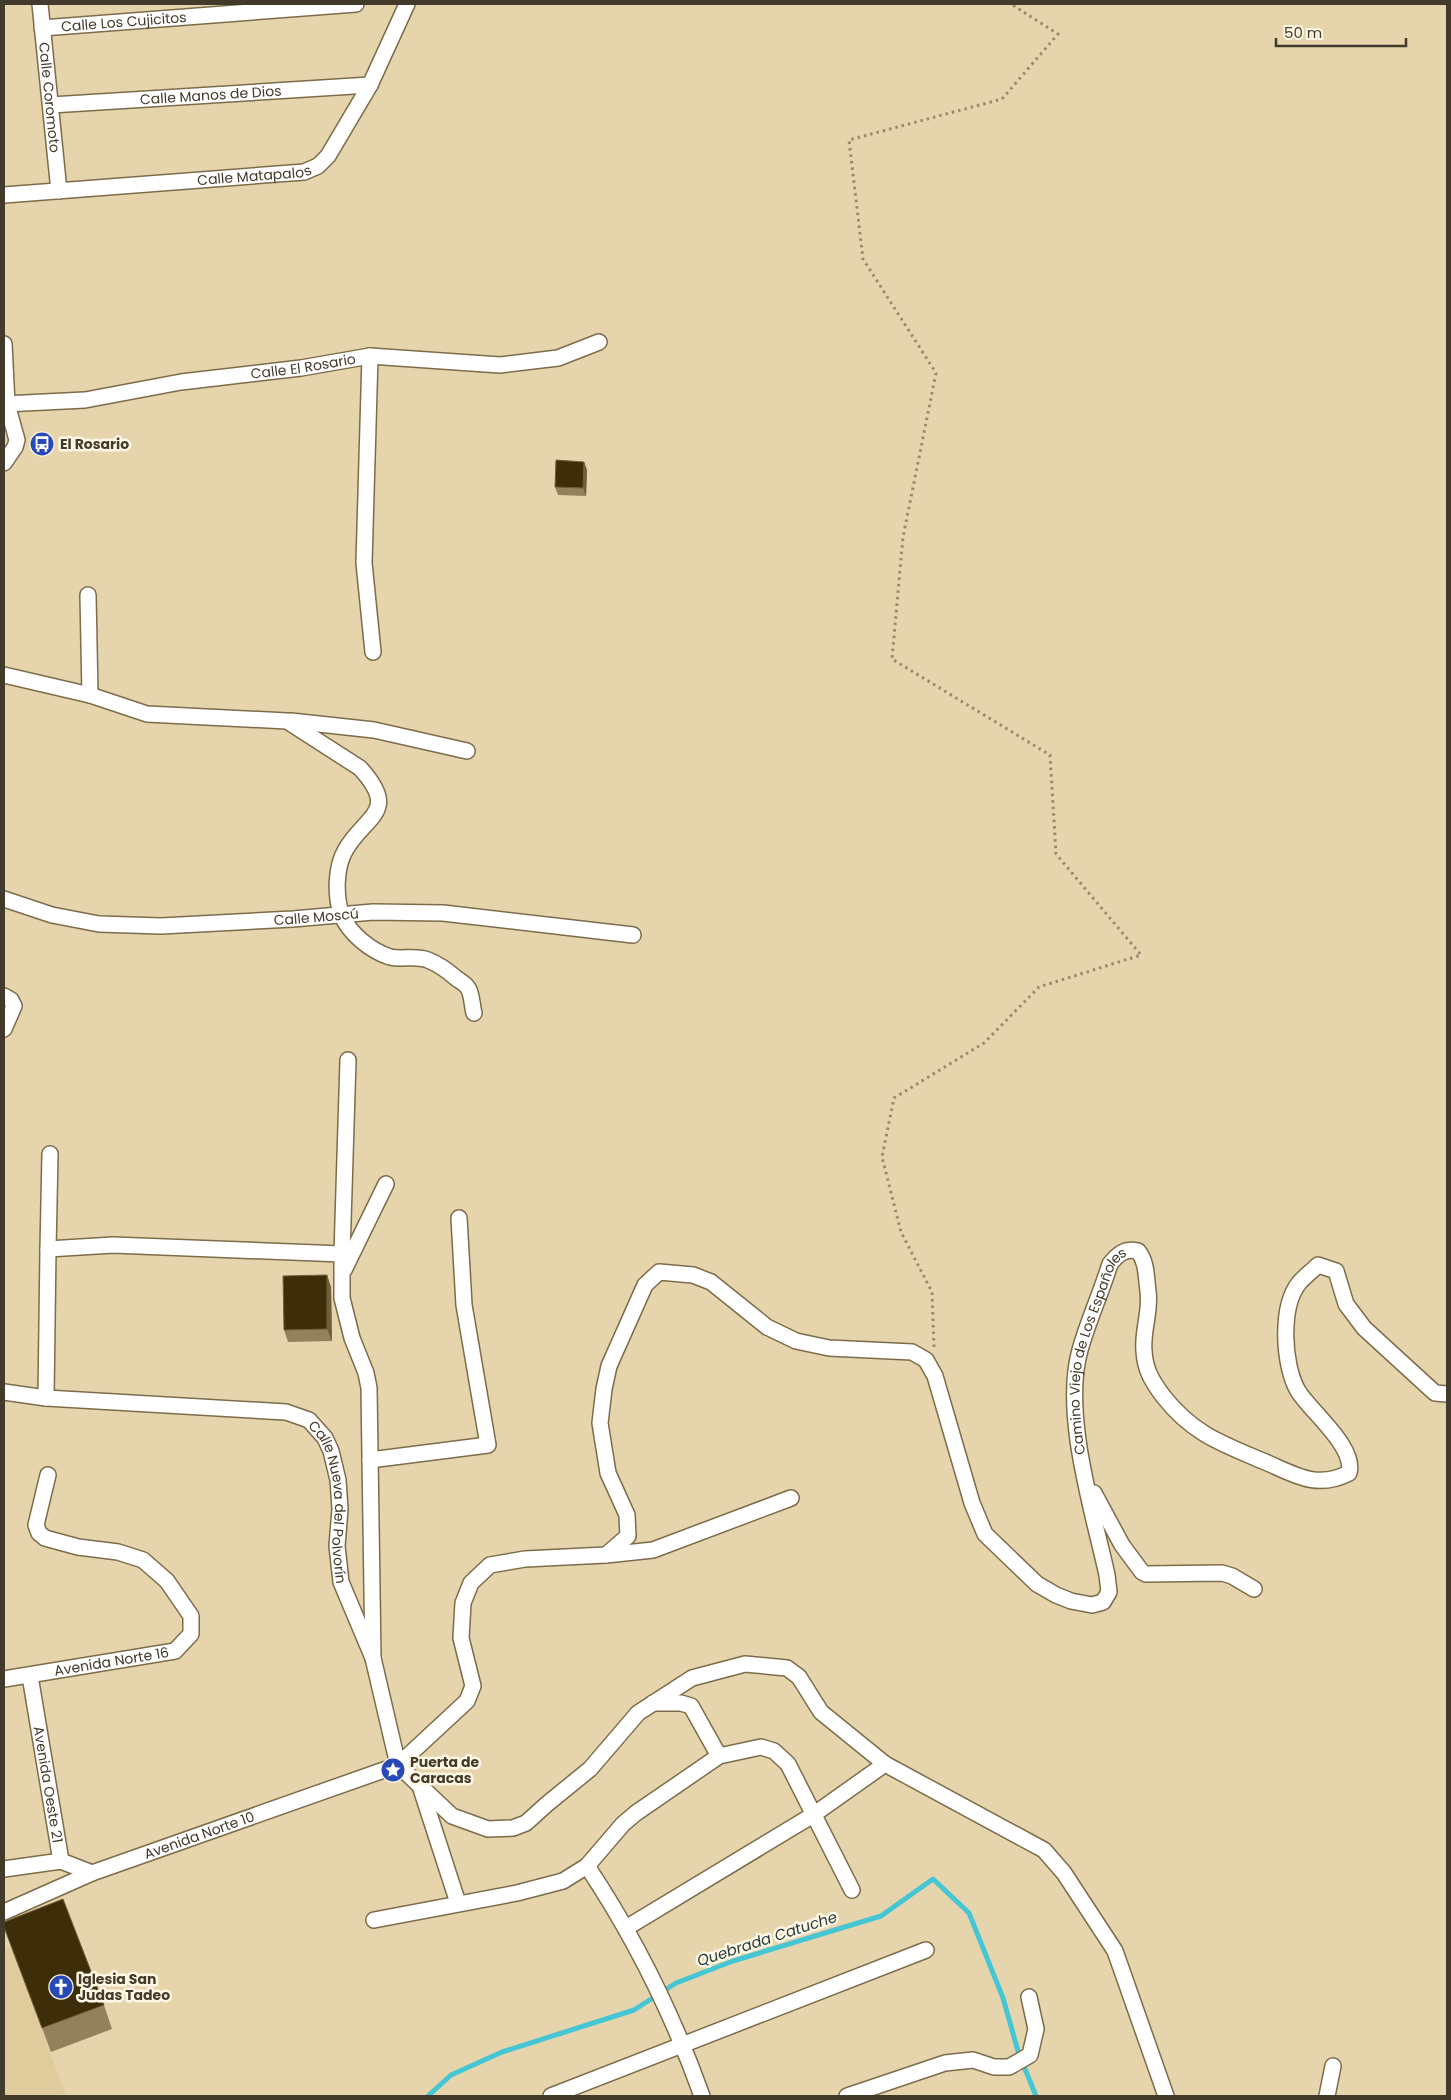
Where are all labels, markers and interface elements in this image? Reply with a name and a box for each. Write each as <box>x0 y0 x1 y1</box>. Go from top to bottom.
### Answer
street label: Calle Los Cujicitos <box>60 7 187 37</box>
scale bar <box>1276 15 1406 47</box>
text: 50 m <box>1284 22 1322 43</box>
street label: Calle Coromoto <box>34 41 65 154</box>
street label: Calle Manos de Dios <box>139 81 282 109</box>
street label: Calle Matapalos <box>196 160 315 190</box>
street label: Calle El Rosario <box>250 349 357 384</box>
bus stop icon: El Rosario <box>29 431 55 457</box>
place label: El Rosario <box>60 434 129 454</box>
street label: Calle Moscú <box>273 903 360 930</box>
street label: Camino Viejo de Los Españoles <box>1064 1242 1130 1456</box>
street label: Calle Nueva del Polvorín <box>304 1416 351 1585</box>
street label: Avenida Norte 16 <box>53 1642 171 1681</box>
street label: Avenida Oeste 21 <box>29 1725 68 1844</box>
place label: Puerta de Caracas <box>410 1752 479 1788</box>
place icon: Puerta de Caracas <box>380 1757 406 1783</box>
street label: Avenida Norte 10 <box>141 1806 257 1864</box>
water label: Quebrada Catuche <box>694 1906 840 1971</box>
place label: Iglesia San Judas Tadeo <box>78 1969 170 2005</box>
church icon: Iglesia San Judas Tadeo <box>48 1974 74 2000</box>

